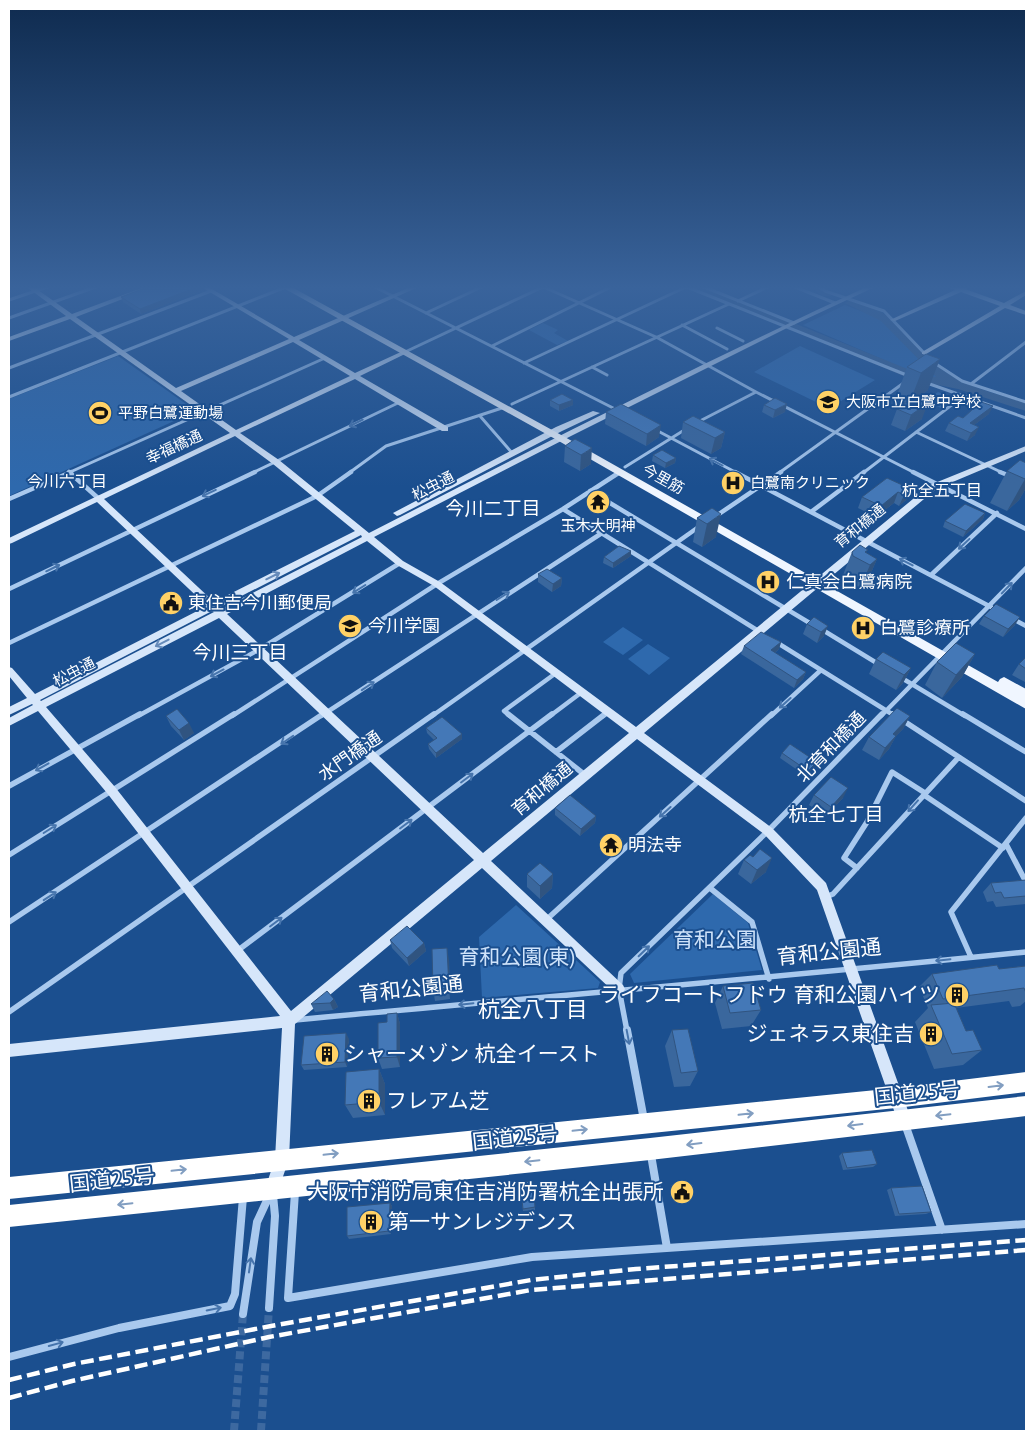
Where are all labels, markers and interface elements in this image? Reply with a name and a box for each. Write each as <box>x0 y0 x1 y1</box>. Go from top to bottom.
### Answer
school or university icon: 大阪市立白鷺中学校 <box>815 389 841 415</box>
place label: 大阪市立白鷺中学校 <box>846 392 981 411</box>
sports icon: 平野白鷺運動場 <box>87 400 113 426</box>
place label: 平野白鷺運動場 <box>118 403 223 422</box>
one-way arrow <box>349 419 364 428</box>
street label: 幸福橋通 <box>143 425 205 468</box>
one-way arrow <box>709 456 724 466</box>
street label: 今里筋 <box>639 459 688 498</box>
street label: 松虫通 <box>408 467 457 504</box>
hospital icon: 白鷺南クリニック <box>720 470 746 496</box>
district label: 今川六丁目 <box>27 471 107 491</box>
place label: 白鷺南クリニック <box>750 473 870 492</box>
district label: 杭全五丁目 <box>902 480 982 500</box>
one-way arrow <box>202 489 217 499</box>
temple icon: 玉木大明神 <box>585 489 611 515</box>
district label: 今川二丁目 <box>445 496 541 520</box>
street label: 育和橋通 <box>830 499 889 552</box>
place label: 玉木大明神 <box>560 516 636 535</box>
one-way arrow <box>958 538 970 550</box>
one-way arrow <box>899 557 914 566</box>
one-way arrow <box>45 563 60 572</box>
hospital icon: 仁真会白鷺病院 <box>755 569 781 595</box>
place label: 仁真会白鷺病院 <box>786 570 912 593</box>
one-way arrow <box>265 571 280 581</box>
one-way arrow <box>1001 582 1013 595</box>
one-way arrow <box>352 584 366 594</box>
public building icon: 東住吉今川郵便局 <box>158 590 184 616</box>
place label: 東住吉今川郵便局 <box>188 591 332 614</box>
one-way arrow <box>496 591 510 601</box>
school or university icon: 今川学園 <box>337 613 363 639</box>
place label: 今川学園 <box>368 614 440 637</box>
hospital icon: 白鷺診療所 <box>850 615 876 641</box>
place label: 白鷺診療所 <box>880 616 970 639</box>
one-way arrow <box>154 638 169 648</box>
district label: 今川三丁目 <box>192 640 288 664</box>
street label: 松虫通 <box>49 653 98 690</box>
one-way arrow <box>210 668 224 678</box>
one-way arrow <box>361 681 375 691</box>
one-way arrow <box>779 697 792 709</box>
street label: 北育和橋通 <box>791 706 870 787</box>
street label: 水門橋通 <box>314 726 386 786</box>
one-way arrow <box>280 735 294 745</box>
street label: 育和橋通 <box>507 757 577 821</box>
one-way arrow <box>35 762 50 772</box>
one-way arrow <box>460 773 474 783</box>
one-way arrow <box>907 800 919 813</box>
district label: 杭全七丁目 <box>788 802 884 826</box>
one-way arrow <box>659 806 671 818</box>
one-way arrow <box>399 819 413 829</box>
one-way arrow <box>43 824 57 834</box>
temple icon: 明法寺 <box>598 832 624 858</box>
place label: 明法寺 <box>628 833 682 856</box>
one-way arrow <box>42 890 56 900</box>
one-way arrow <box>269 916 282 927</box>
park label: 育和公園 <box>673 926 757 953</box>
street label: 育和公園通 <box>775 933 883 970</box>
park label: 育和公園(東) <box>459 943 575 970</box>
one-way arrow <box>638 945 650 957</box>
one-way arrow <box>935 955 951 965</box>
street label: 育和公園通 <box>357 970 465 1007</box>
place label: ライフコートフドウ 育和公園ハイツ <box>599 981 940 1008</box>
building icon: ライフコートフドウ 育和公園ハイツ <box>944 982 970 1008</box>
district label: 杭全八丁目 <box>478 995 588 1023</box>
one-way arrow <box>458 999 474 1009</box>
place label: ジェネラス東住吉 <box>746 1020 914 1047</box>
building icon: ジェネラス東住吉 <box>918 1021 944 1047</box>
one-way arrow <box>624 1029 634 1045</box>
place label: シャーメゾン 杭全イースト <box>344 1040 600 1067</box>
building icon: シャーメゾン 杭全イースト <box>314 1041 340 1067</box>
street label: 国道25号 <box>873 1075 961 1110</box>
one-way arrow <box>988 1081 1004 1091</box>
place label: フレアム芝 <box>386 1087 490 1114</box>
building icon: フレアム芝 <box>356 1088 382 1114</box>
one-way arrow <box>738 1109 754 1119</box>
one-way arrow <box>935 1110 951 1120</box>
street label: 国道25号 <box>471 1120 559 1155</box>
one-way arrow <box>848 1120 864 1130</box>
one-way arrow <box>571 1125 587 1135</box>
one-way arrow <box>686 1139 702 1149</box>
one-way arrow <box>323 1149 339 1159</box>
one-way arrow <box>524 1157 540 1166</box>
street label: 国道25号 <box>68 1162 156 1197</box>
one-way arrow <box>171 1165 187 1175</box>
place label: 大阪市消防局東住吉消防署杭全出張所 <box>307 1178 664 1205</box>
public building icon: 大阪市消防局東住吉消防署杭全出張所 <box>669 1179 695 1205</box>
one-way arrow <box>118 1199 134 1209</box>
place label: 第一サンレジデンス <box>388 1208 577 1235</box>
building icon: 第一サンレジデンス <box>358 1209 384 1235</box>
one-way arrow <box>246 1258 256 1274</box>
one-way arrow <box>206 1303 222 1313</box>
one-way arrow <box>47 1339 63 1349</box>

